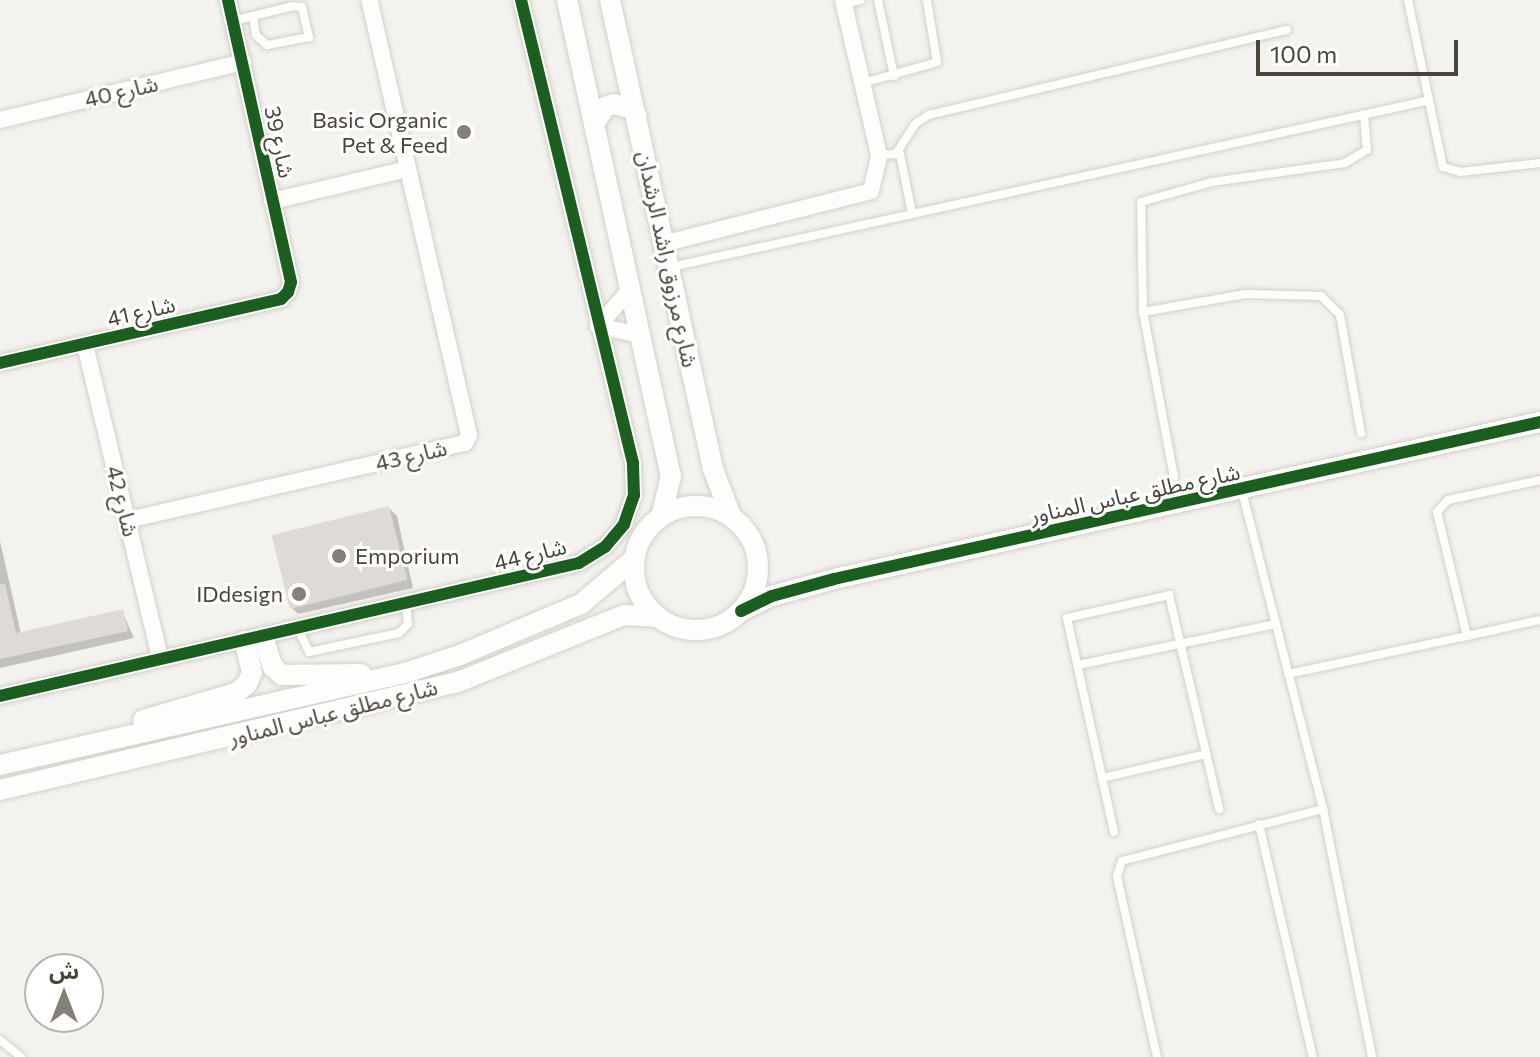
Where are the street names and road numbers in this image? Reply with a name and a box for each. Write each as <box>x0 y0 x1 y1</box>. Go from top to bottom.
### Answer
street label: شارع 40 <box>82 70 160 112</box>
street label: شارع 39 <box>260 104 300 180</box>
street label: شارع مرزوق راشد الرشدان <box>632 148 704 370</box>
street label: شارع 41 <box>104 290 178 332</box>
street label: شارع 43 <box>373 434 449 476</box>
street label: شارع مطلق عباس المناور <box>1027 458 1243 528</box>
street label: شارع 42 <box>101 463 145 539</box>
street label: شارع 44 <box>491 532 569 576</box>
street label: شارع مطلق عباس المناور <box>226 673 440 751</box>

